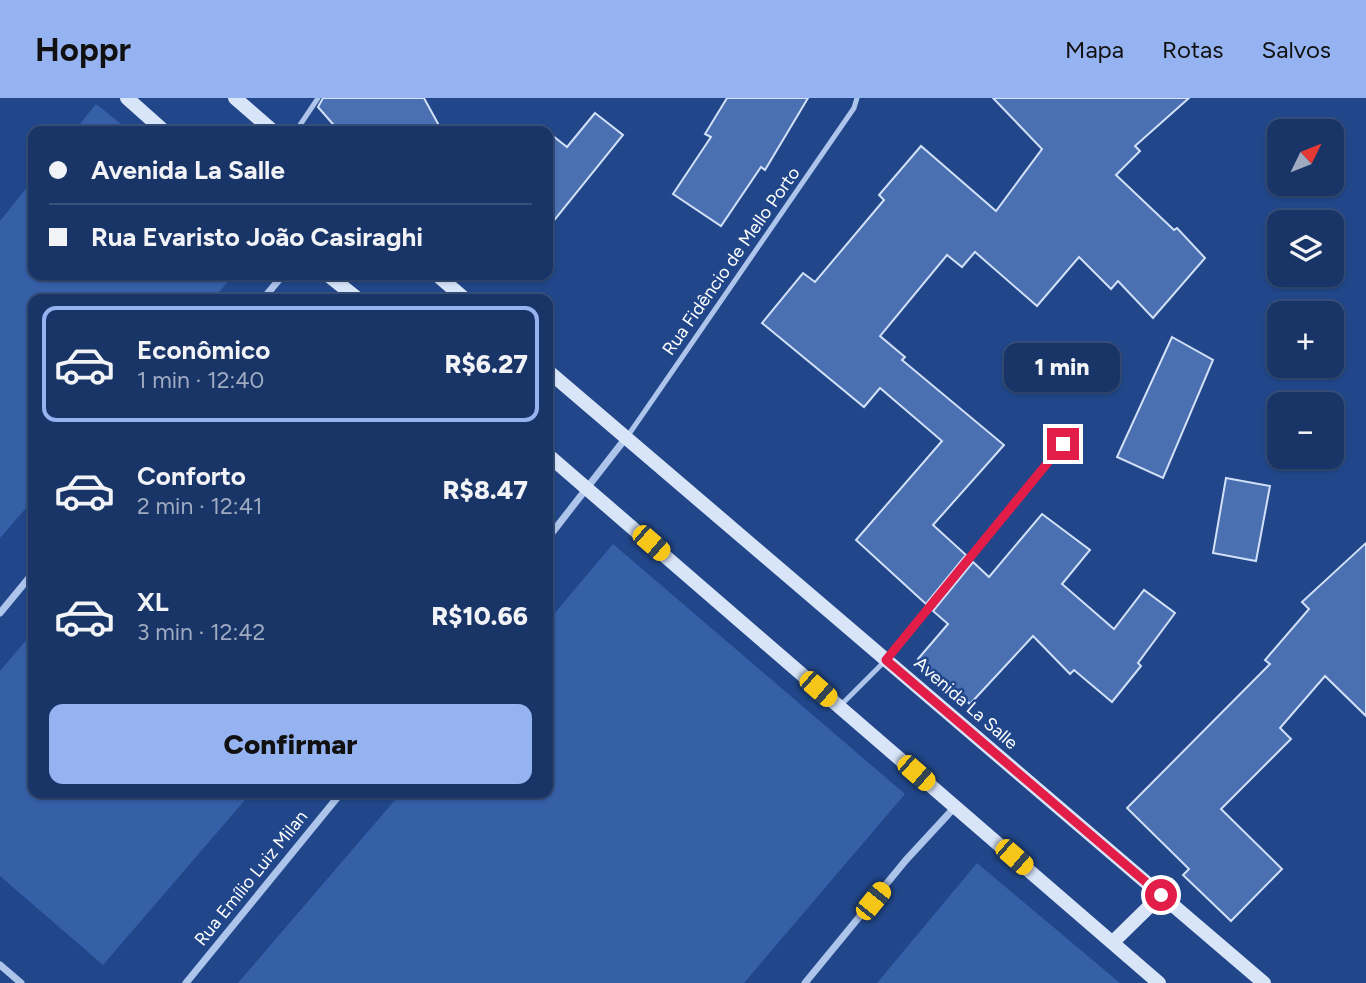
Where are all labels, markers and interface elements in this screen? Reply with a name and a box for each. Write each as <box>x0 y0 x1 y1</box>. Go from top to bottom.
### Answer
text: Hoppr <box>35 30 131 69</box>
text: Mapa <box>1065 35 1124 64</box>
text: Rotas <box>1162 35 1223 64</box>
text: Salvos <box>1261 35 1331 64</box>
north arrow <box>1267 119 1344 196</box>
map controls <box>1267 119 1344 469</box>
text: Avenida La Salle <box>91 154 285 186</box>
street label: Rua Fidêncio de Mello Porto <box>658 163 804 359</box>
button: layers <box>1267 210 1344 287</box>
text: Rua Evaristo João Casiraghi <box>91 221 423 253</box>
button: + <box>1267 301 1344 378</box>
icon: car <box>53 333 116 396</box>
text: Econômico <box>137 334 270 366</box>
callout: 1 min <box>1005 342 1121 392</box>
text: R$6.27 <box>445 348 528 380</box>
text: 1 min <box>1035 353 1089 381</box>
text: 1 min · 12:40 <box>137 366 264 394</box>
button: − <box>1267 392 1344 469</box>
route end <box>1047 428 1079 460</box>
icon: car <box>53 459 116 522</box>
text: Conforto <box>137 460 246 492</box>
text: R$8.47 <box>443 474 528 506</box>
text: 2 min · 12:41 <box>137 492 262 520</box>
car <box>629 521 674 565</box>
icon: car <box>53 585 116 648</box>
text: XL <box>137 586 169 618</box>
text: R$10.66 <box>431 600 528 632</box>
text: 3 min · 12:42 <box>137 618 265 646</box>
street label: Avenida La Salle <box>910 652 1023 754</box>
car <box>796 667 841 711</box>
button: Confirmar <box>49 704 532 784</box>
car <box>894 751 939 795</box>
street label: Rua Emílio Luiz Milan <box>190 806 312 950</box>
car <box>992 835 1037 879</box>
car <box>852 878 895 924</box>
route start <box>1145 879 1177 911</box>

